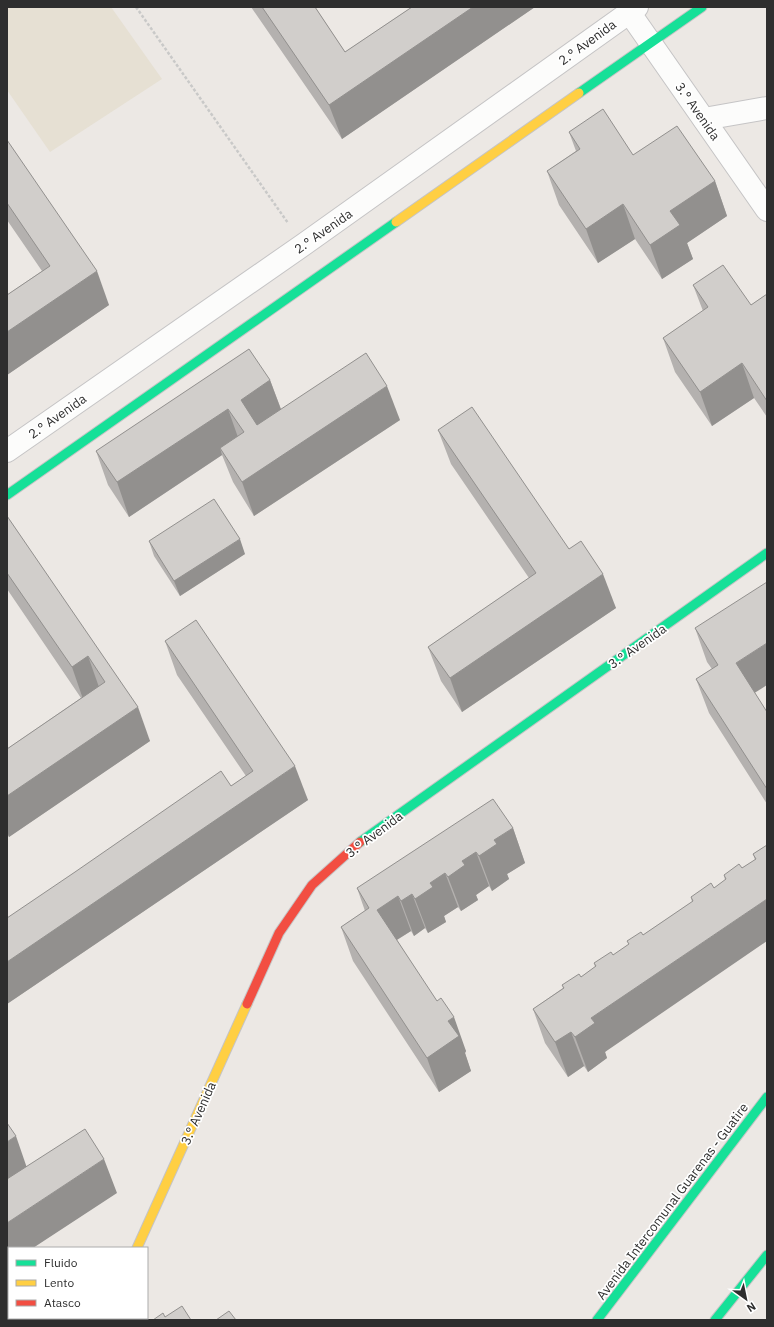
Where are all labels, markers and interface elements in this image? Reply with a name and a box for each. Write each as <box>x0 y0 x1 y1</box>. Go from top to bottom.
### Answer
street label: 2.° Avenida <box>555 16 619 69</box>
street label: 3.° Avenida <box>671 79 724 144</box>
street label: 2.° Avenida <box>291 205 356 258</box>
street label: 2.° Avenida <box>25 390 90 443</box>
street label: 3.° Avenida <box>605 620 670 673</box>
street label: 3.° Avenida <box>342 807 406 861</box>
street label: 3.° Avenida <box>177 1079 220 1147</box>
street label: Avenida Intercomunal Guarenas - Guatire <box>593 1099 752 1303</box>
legend <box>8 1247 148 1319</box>
text: Fluido <box>44 1255 78 1270</box>
text: Lento <box>44 1275 74 1290</box>
north arrow <box>726 1279 766 1319</box>
text: Atasco <box>44 1295 81 1310</box>
text: N <box>744 1299 759 1315</box>

